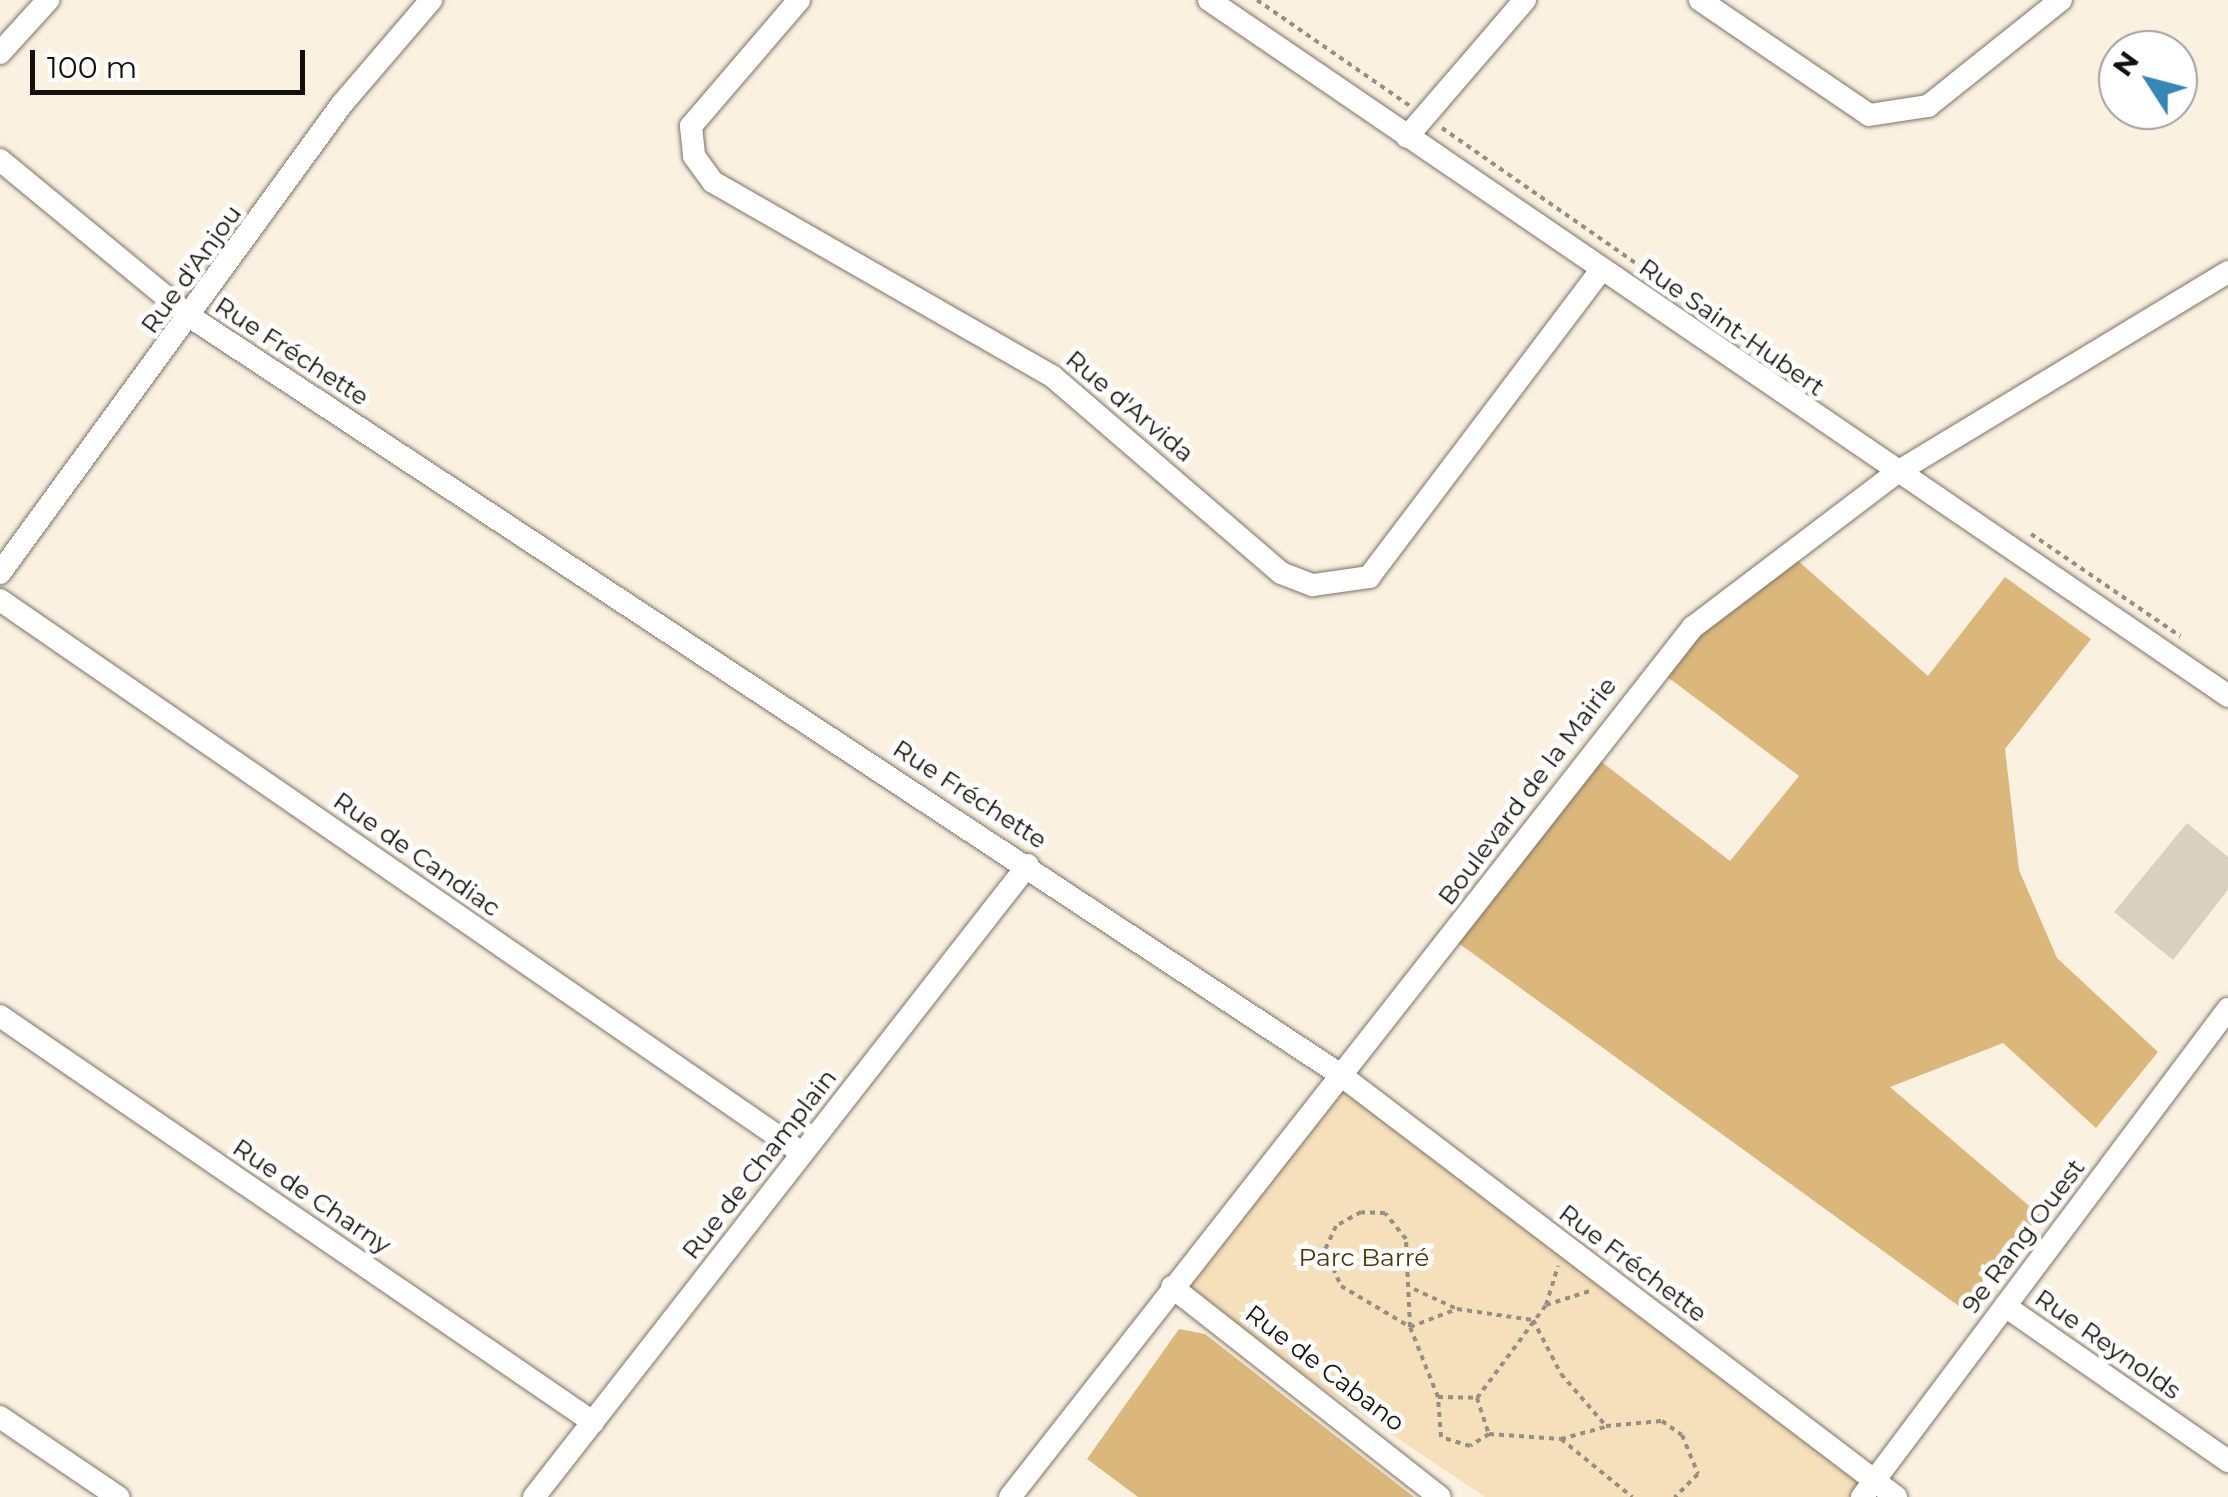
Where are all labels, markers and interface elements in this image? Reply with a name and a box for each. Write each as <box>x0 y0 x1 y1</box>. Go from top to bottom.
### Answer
scale bar <box>35 30 310 92</box>
north arrow <box>2098 30 2198 130</box>
text: N <box>2105 44 2146 83</box>
text: 100 m <box>47 49 137 86</box>
street label: Rue d'Anjou <box>134 199 248 339</box>
street label: Rue Saint-Hubert <box>1634 252 1830 402</box>
street label: Rue Fréchette <box>209 290 375 412</box>
street label: Rue d'Arvida <box>1060 344 1200 468</box>
street label: Boulevard de la Mairie <box>1432 671 1622 911</box>
street label: Rue Fréchette <box>887 733 1053 855</box>
street label: Rue de Candiac <box>328 785 506 923</box>
street label: Rue de Champlain <box>675 1063 843 1265</box>
street label: Rue de Charny <box>227 1132 397 1260</box>
street label: 9e Rang Ouest <box>1955 1153 2091 1319</box>
street label: Rue Fréchette <box>1553 1198 1713 1328</box>
park label: Parc Barré <box>1299 1242 1429 1272</box>
street label: Rue Reynolds <box>2029 1283 2187 1405</box>
street label: Rue de Cabano <box>1239 1298 1411 1438</box>

